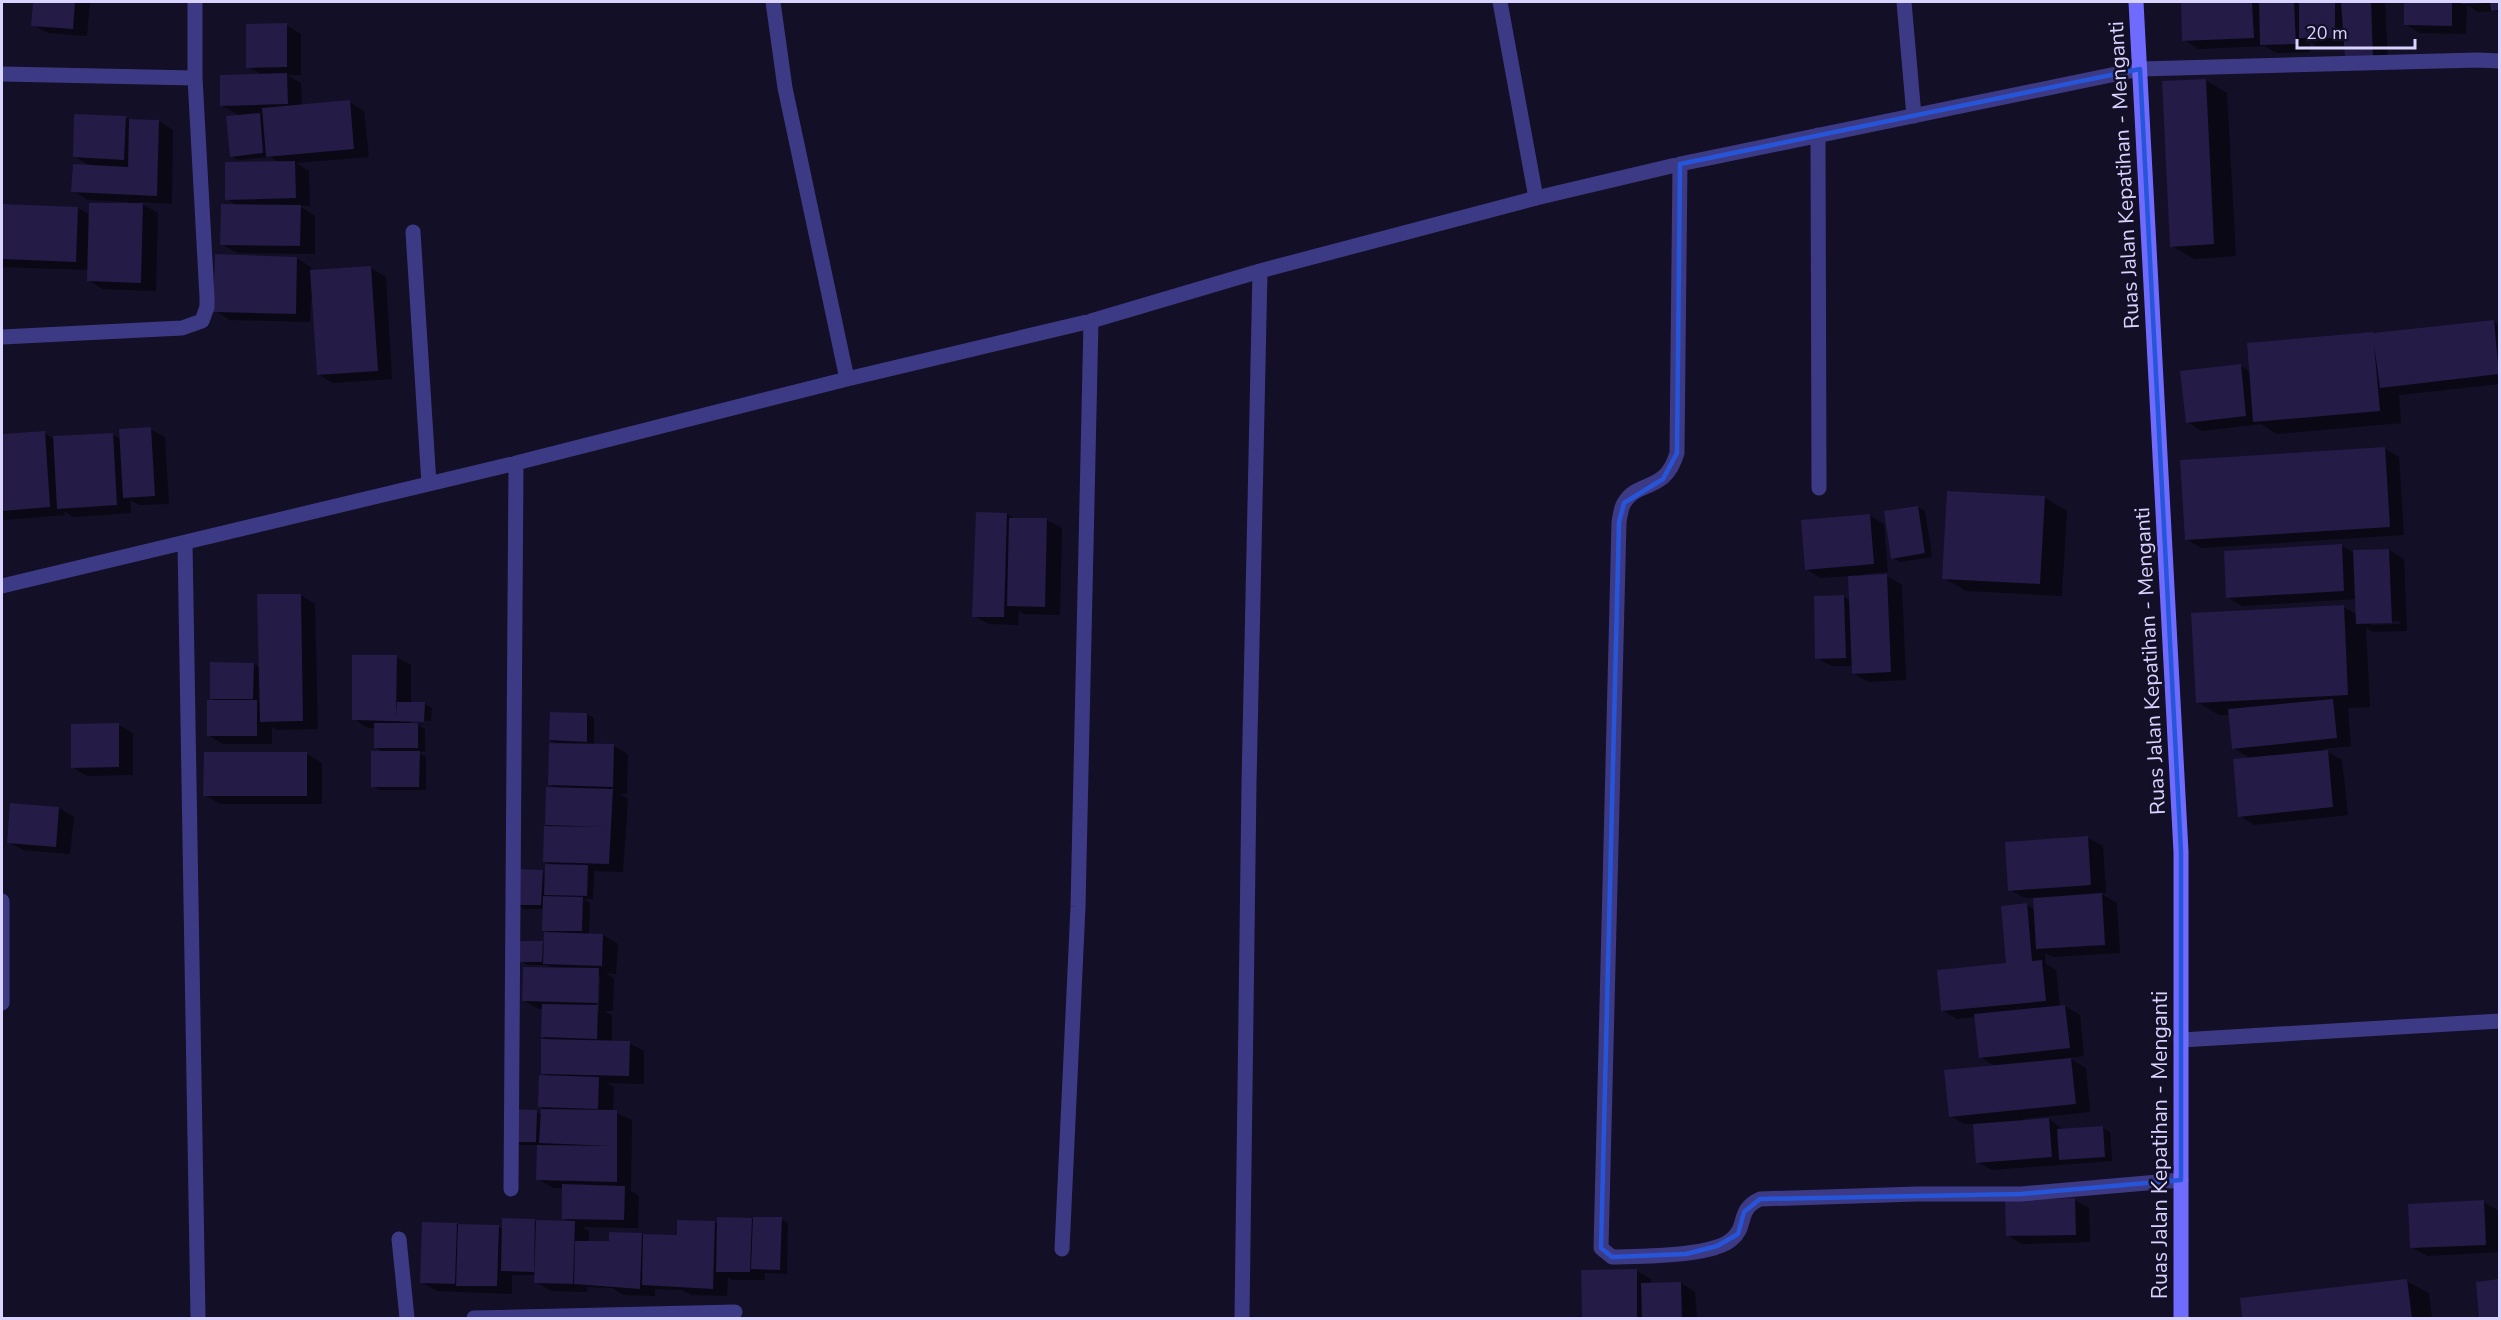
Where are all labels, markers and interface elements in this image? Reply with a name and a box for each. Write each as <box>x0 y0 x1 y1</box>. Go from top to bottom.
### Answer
scale bar <box>2297 12 2416 50</box>
street label: Ruas Jalan Kepatihan - Menganti <box>2102 20 2146 330</box>
text: 20 m <box>2306 21 2348 45</box>
street label: Ruas Jalan Kepatihan - Menganti <box>2128 506 2172 816</box>
street label: Ruas Jalan Kepatihan - Menganti <box>2146 991 2174 1299</box>

